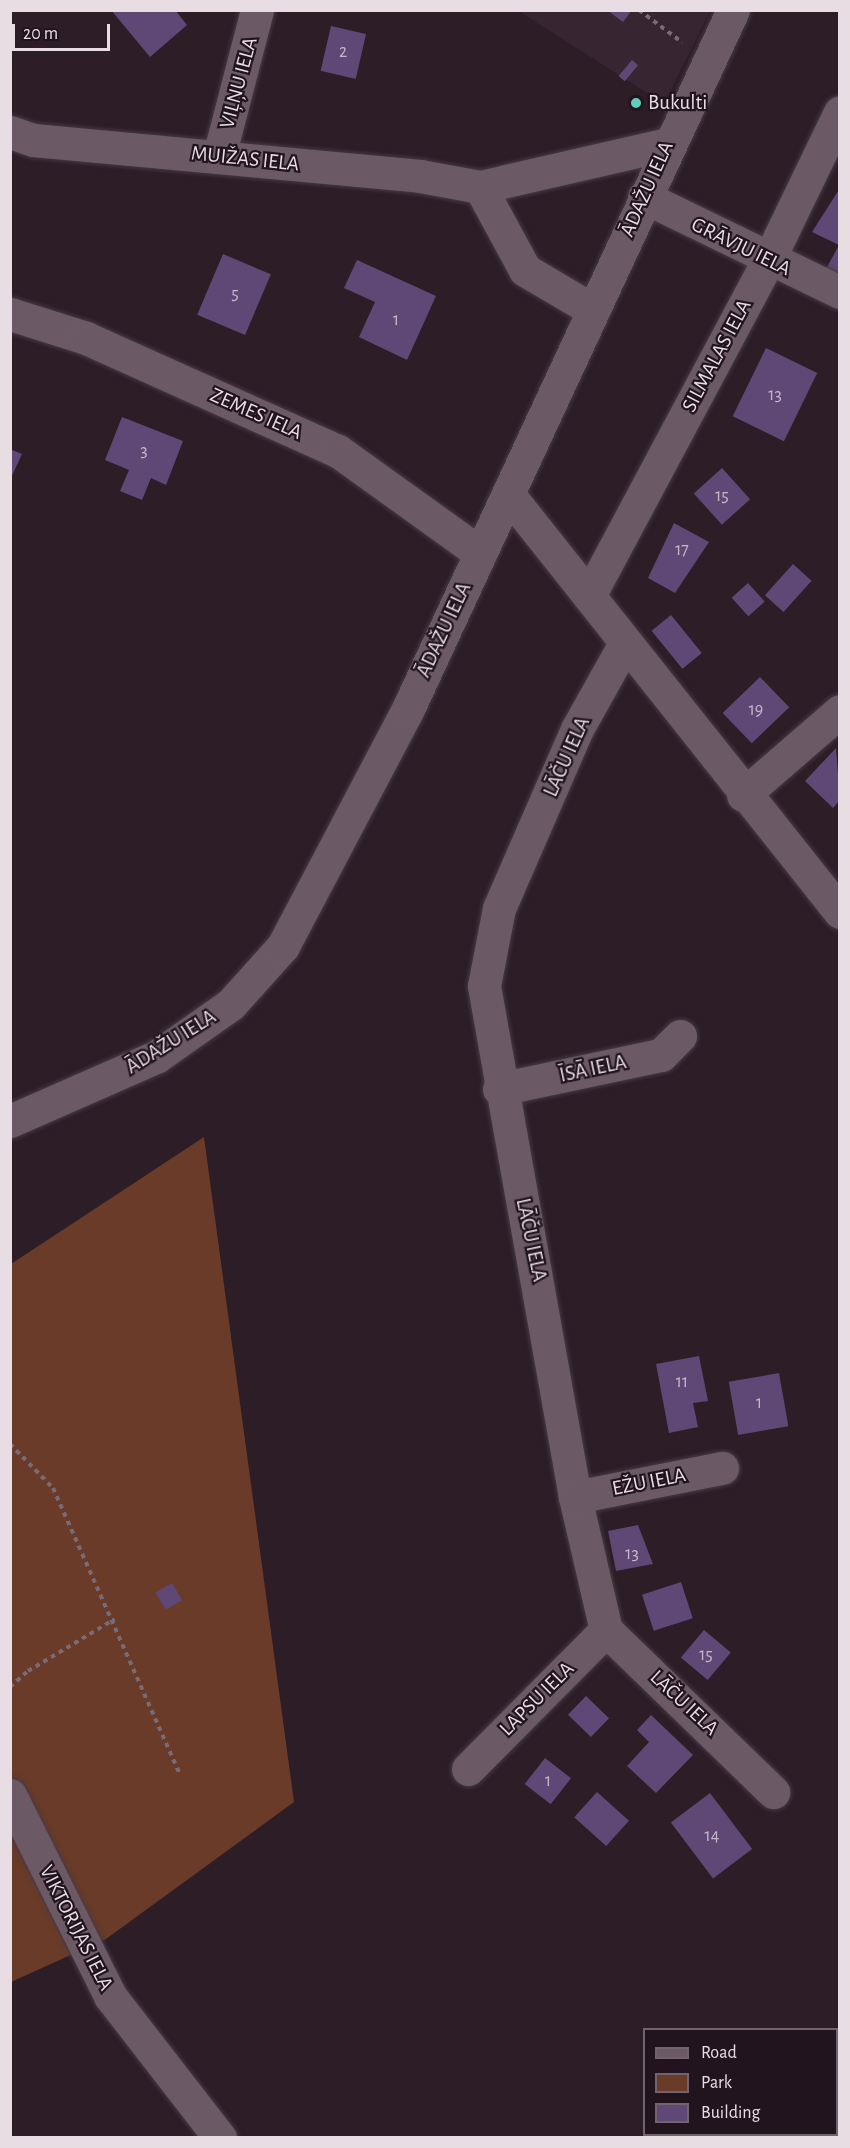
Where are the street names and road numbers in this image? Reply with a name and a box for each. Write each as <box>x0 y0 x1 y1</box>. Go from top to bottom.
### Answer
street label: VIĻŅU IELA <box>215 34 263 132</box>
street label: ĀDAŽU IELA <box>615 137 679 241</box>
street label: MUIŽAS IELA <box>190 141 300 177</box>
street label: GRĀVJU IELA <box>687 212 795 282</box>
street label: SILMALAS IELA <box>677 295 757 417</box>
street label: ZEMES IELA <box>206 383 306 445</box>
street label: ĀDAŽU IELA <box>411 579 477 681</box>
street label: LĀČU IELA <box>538 713 596 801</box>
street label: ĀDAŽU IELA <box>121 1004 221 1080</box>
street label: ĪSĀ IELA <box>557 1050 629 1088</box>
street label: LĀČU IELA <box>510 1196 552 1284</box>
street label: EŽU IELA <box>610 1463 688 1501</box>
street label: LAPSU IELA <box>495 1657 579 1741</box>
street label: LĀČU IELA <box>644 1665 724 1741</box>
street label: VIKTORIJAS IELA <box>34 1861 118 1995</box>

